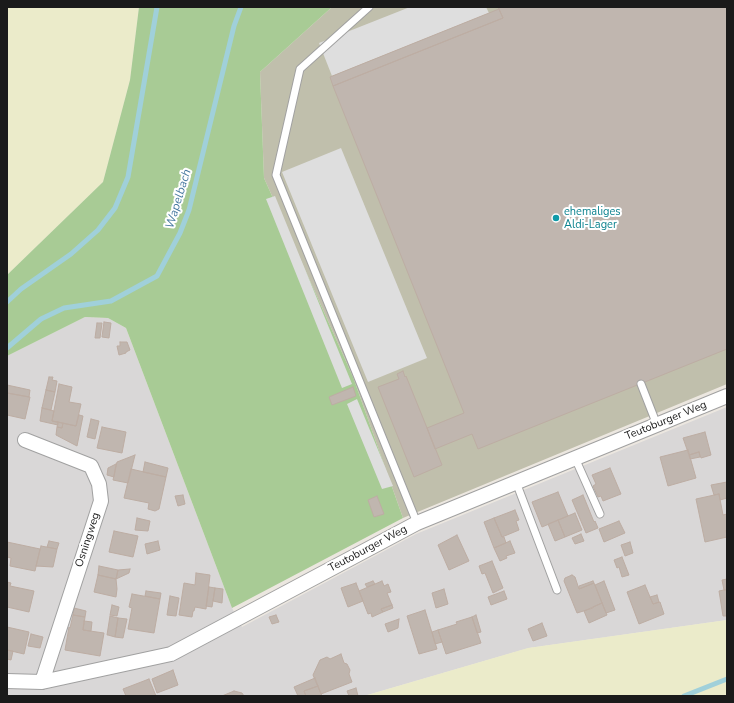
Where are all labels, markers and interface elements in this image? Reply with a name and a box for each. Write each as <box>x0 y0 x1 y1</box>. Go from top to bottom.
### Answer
water label: Wapelbach <box>163 167 195 231</box>
place label: ehemaliges Aldi-Lager <box>564 205 621 231</box>
marker: ehemaliges Aldi-Lager <box>551 213 561 223</box>
street label: Teutoburger Weg <box>623 399 709 443</box>
street label: Osningweg <box>73 511 103 569</box>
street label: Teutoburger Weg <box>326 523 410 575</box>

